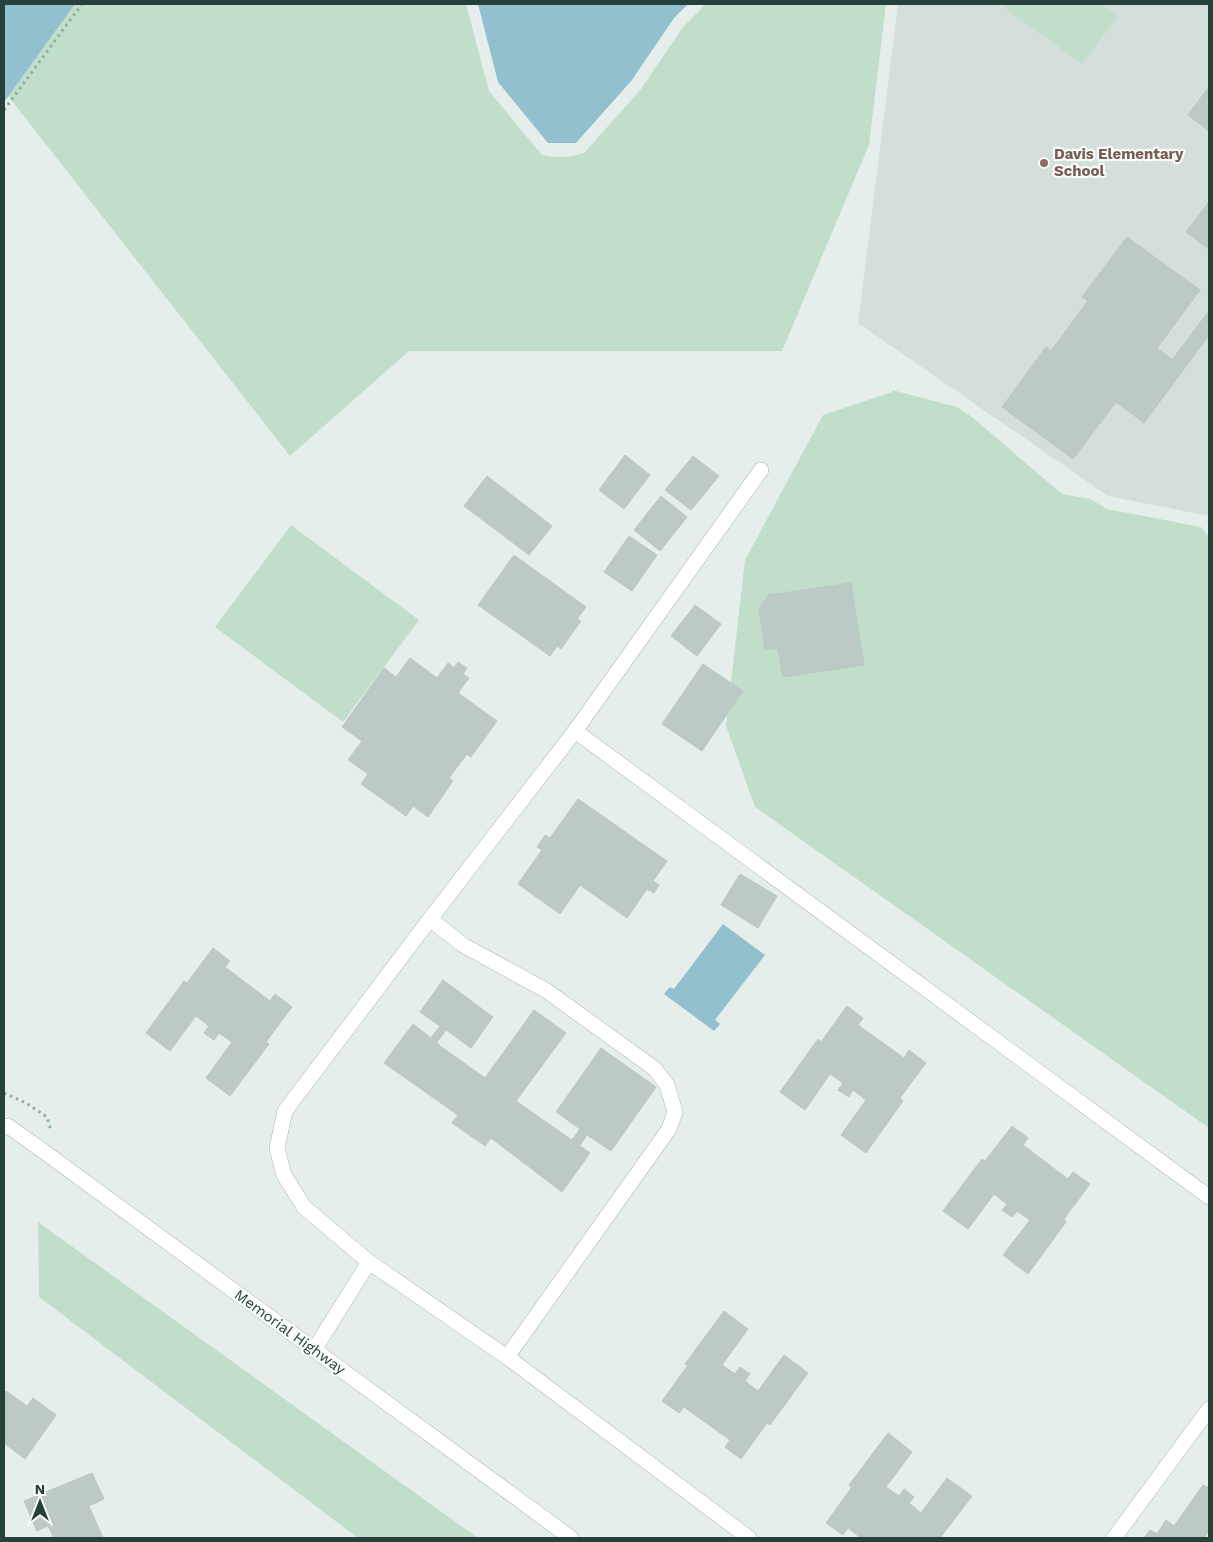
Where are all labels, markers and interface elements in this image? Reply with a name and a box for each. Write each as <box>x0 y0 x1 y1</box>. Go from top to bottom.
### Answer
place label: Davis Elementary School <box>1054 145 1184 180</box>
marker: Davis Elementary School <box>1038 157 1050 169</box>
street label: Memorial Highway <box>231 1286 349 1378</box>
north arrow <box>15 1477 65 1527</box>
text: N <box>35 1481 45 1497</box>

